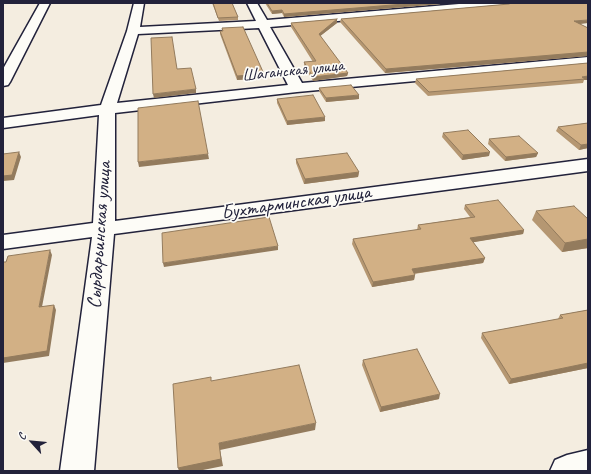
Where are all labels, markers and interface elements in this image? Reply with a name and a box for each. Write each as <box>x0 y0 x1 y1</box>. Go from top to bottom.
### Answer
street label: Шаганская улица <box>241 56 345 86</box>
street label: Сырдарьинская улица <box>83 161 117 309</box>
street label: Бухтарминская улица <box>220 181 372 225</box>
north arrow <box>12 422 52 462</box>
text: С <box>14 431 29 442</box>

